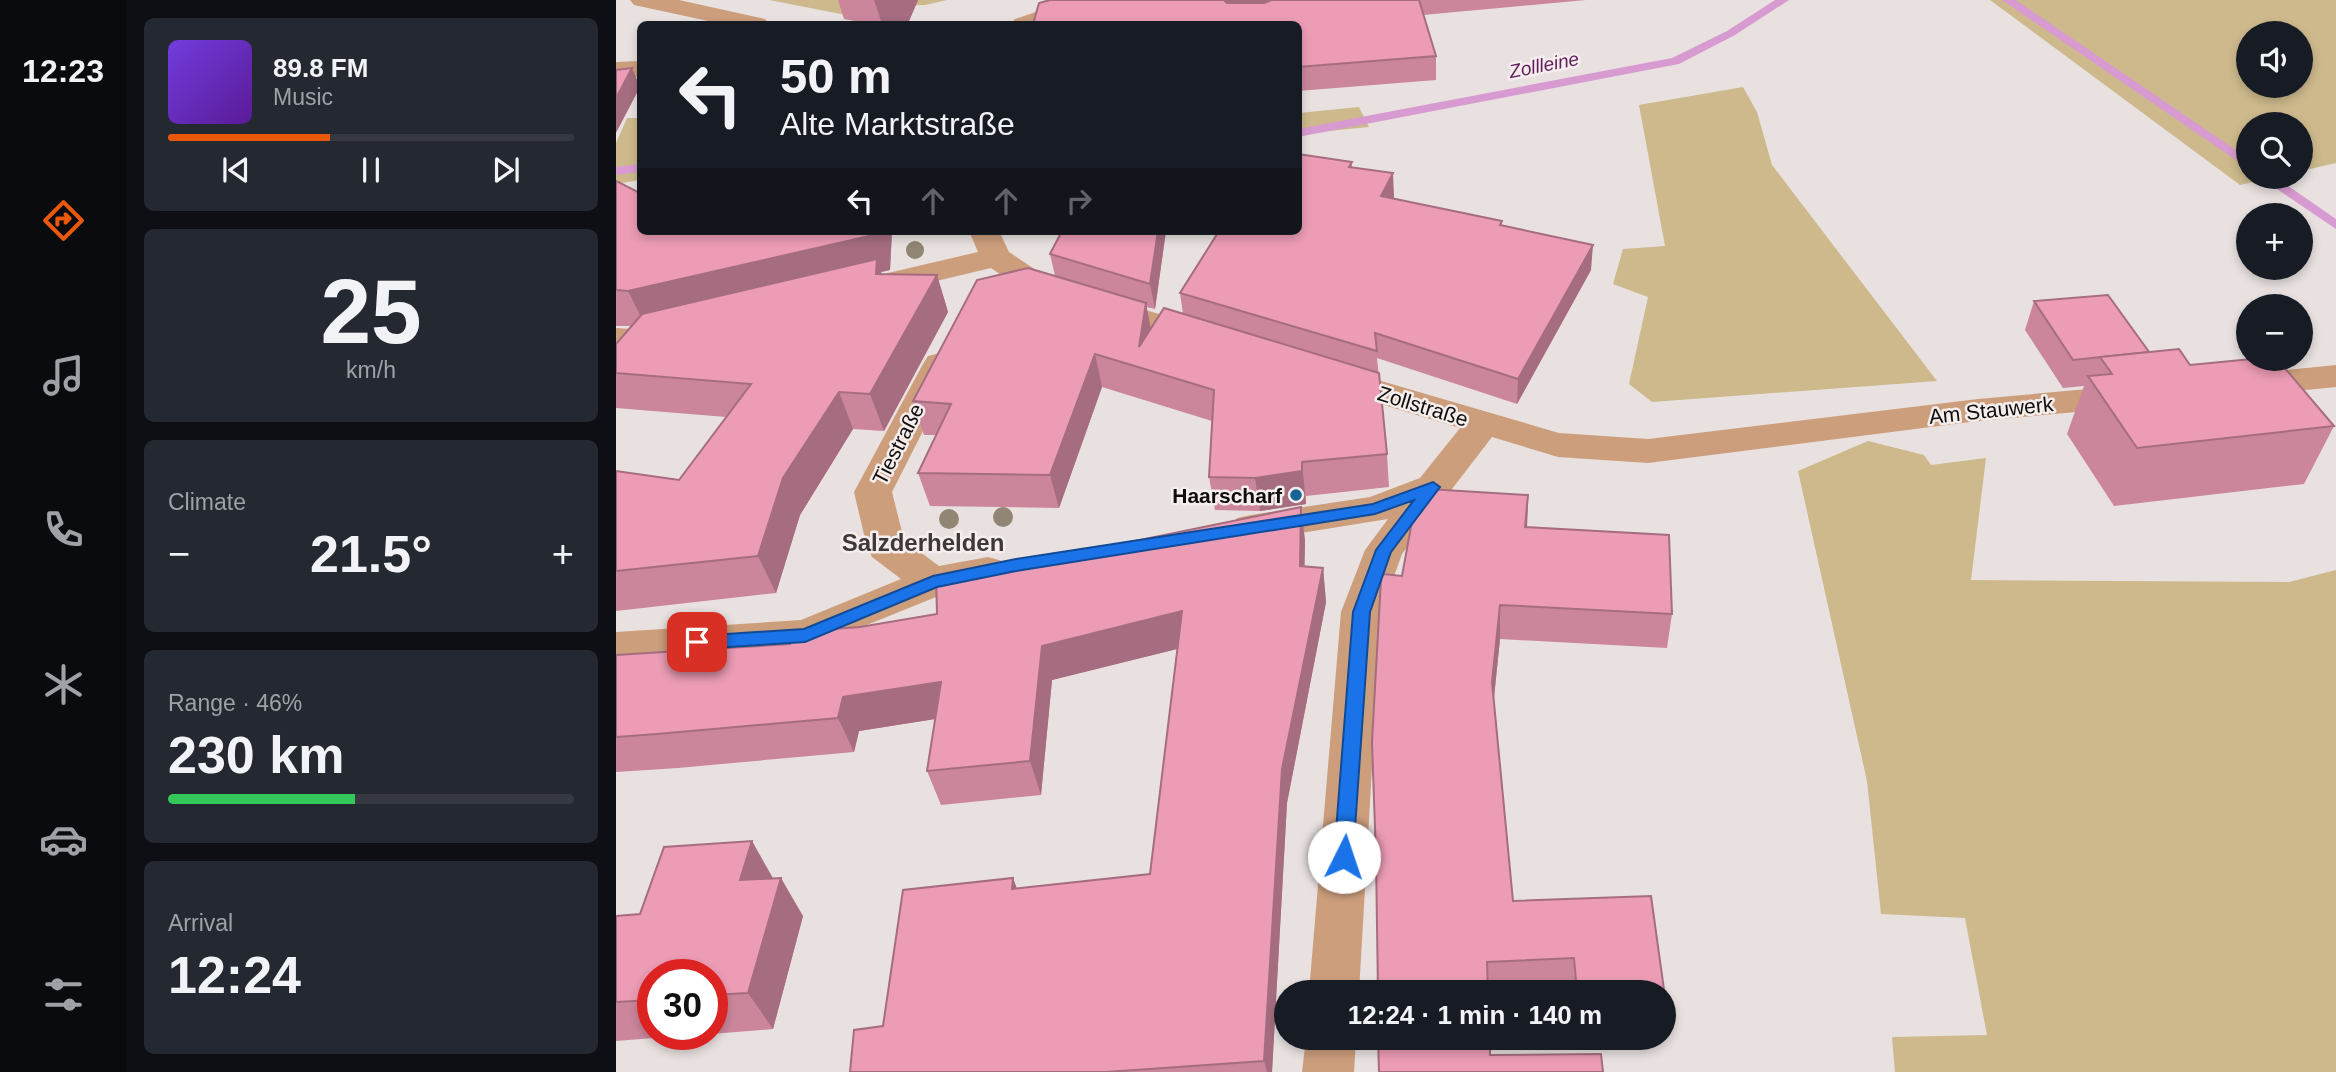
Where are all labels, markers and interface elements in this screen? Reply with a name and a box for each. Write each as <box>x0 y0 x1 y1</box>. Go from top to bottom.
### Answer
map controls <box>2236 21 2313 371</box>
button: sound <box>2236 21 2313 98</box>
water label: Zollleine <box>1506 48 1581 82</box>
icon: left <box>665 49 756 140</box>
text: 50 m <box>780 49 892 103</box>
text: 12:23 <box>22 53 104 89</box>
text: 89.8 FM <box>273 53 368 83</box>
text: Music <box>273 84 333 110</box>
text: Alte Marktstraße <box>780 106 1015 142</box>
button: search <box>2236 112 2313 189</box>
icon: previous <box>217 151 255 189</box>
icon: pause <box>352 151 390 189</box>
icon: next <box>487 151 525 189</box>
icon: left <box>841 182 879 220</box>
icon: ahead <box>914 182 952 220</box>
icon: ahead <box>987 182 1025 220</box>
icon: right <box>1060 182 1098 220</box>
icon: directions <box>39 196 88 245</box>
button: + <box>2236 203 2313 280</box>
text: 25 <box>320 261 422 362</box>
button: − <box>2236 294 2313 371</box>
icon: music <box>39 351 88 400</box>
text: km/h <box>346 357 396 383</box>
street label: Zollstraße <box>1375 381 1471 431</box>
street label: Am Stauwerk <box>1928 392 2055 428</box>
street label: Tiestraße <box>868 400 928 488</box>
place label: Haarscharf <box>1172 484 1283 507</box>
marker: Haarscharf <box>1288 487 1304 503</box>
text: Climate <box>168 489 246 515</box>
icon: phone <box>39 505 88 554</box>
text: 21.5° <box>310 525 432 583</box>
district label: Salzderhelden <box>842 529 1004 556</box>
text: − <box>168 533 190 575</box>
text: + <box>552 533 574 575</box>
pin <box>667 612 727 672</box>
icon: arrive <box>678 623 716 661</box>
icon: climate <box>39 660 88 709</box>
text: Range · 46% <box>168 690 302 716</box>
text: 230 km <box>168 726 344 784</box>
icon: car <box>39 815 88 864</box>
position arrow <box>1307 820 1381 894</box>
text: Arrival <box>168 910 233 936</box>
text: 12:24 <box>168 946 301 1004</box>
speed limit sign: 30 <box>637 959 728 1050</box>
icon: filters <box>39 970 88 1019</box>
text: 12:24 · 1 min · 140 m <box>1348 1000 1602 1030</box>

